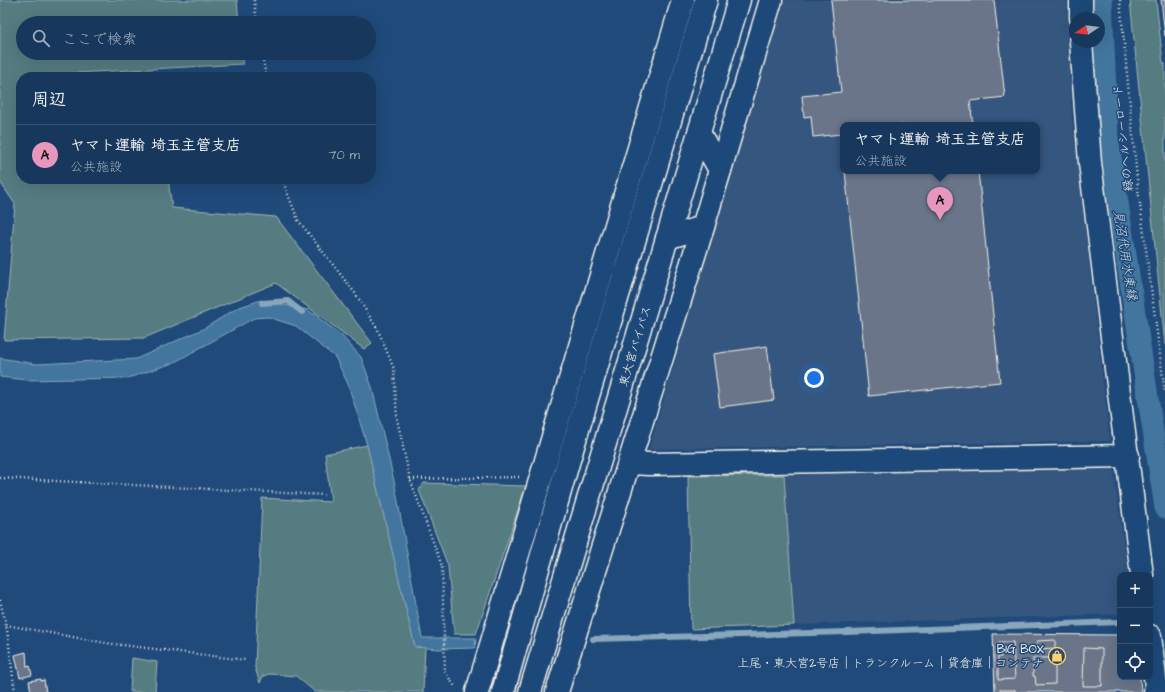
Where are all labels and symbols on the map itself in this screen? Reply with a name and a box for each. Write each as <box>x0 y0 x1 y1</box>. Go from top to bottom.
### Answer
north arrow <box>1069 12 1105 48</box>
street label: 緑のヘルシーロード <box>1109 84 1138 192</box>
pin: A <box>927 187 953 220</box>
water label: 見沼代用水東縁 <box>1109 209 1141 302</box>
street label: 東大宮バイパス <box>615 304 656 389</box>
your location <box>804 368 824 388</box>
place label: BIG BOX 上尾・東大宮2号店｜トランクルーム｜貸倉庫｜コンテナ <box>737 641 1044 672</box>
shop icon: BIG BOX 上尾・東大宮2号店｜トランクルーム｜貸倉庫｜コンテナ <box>1047 646 1067 666</box>

